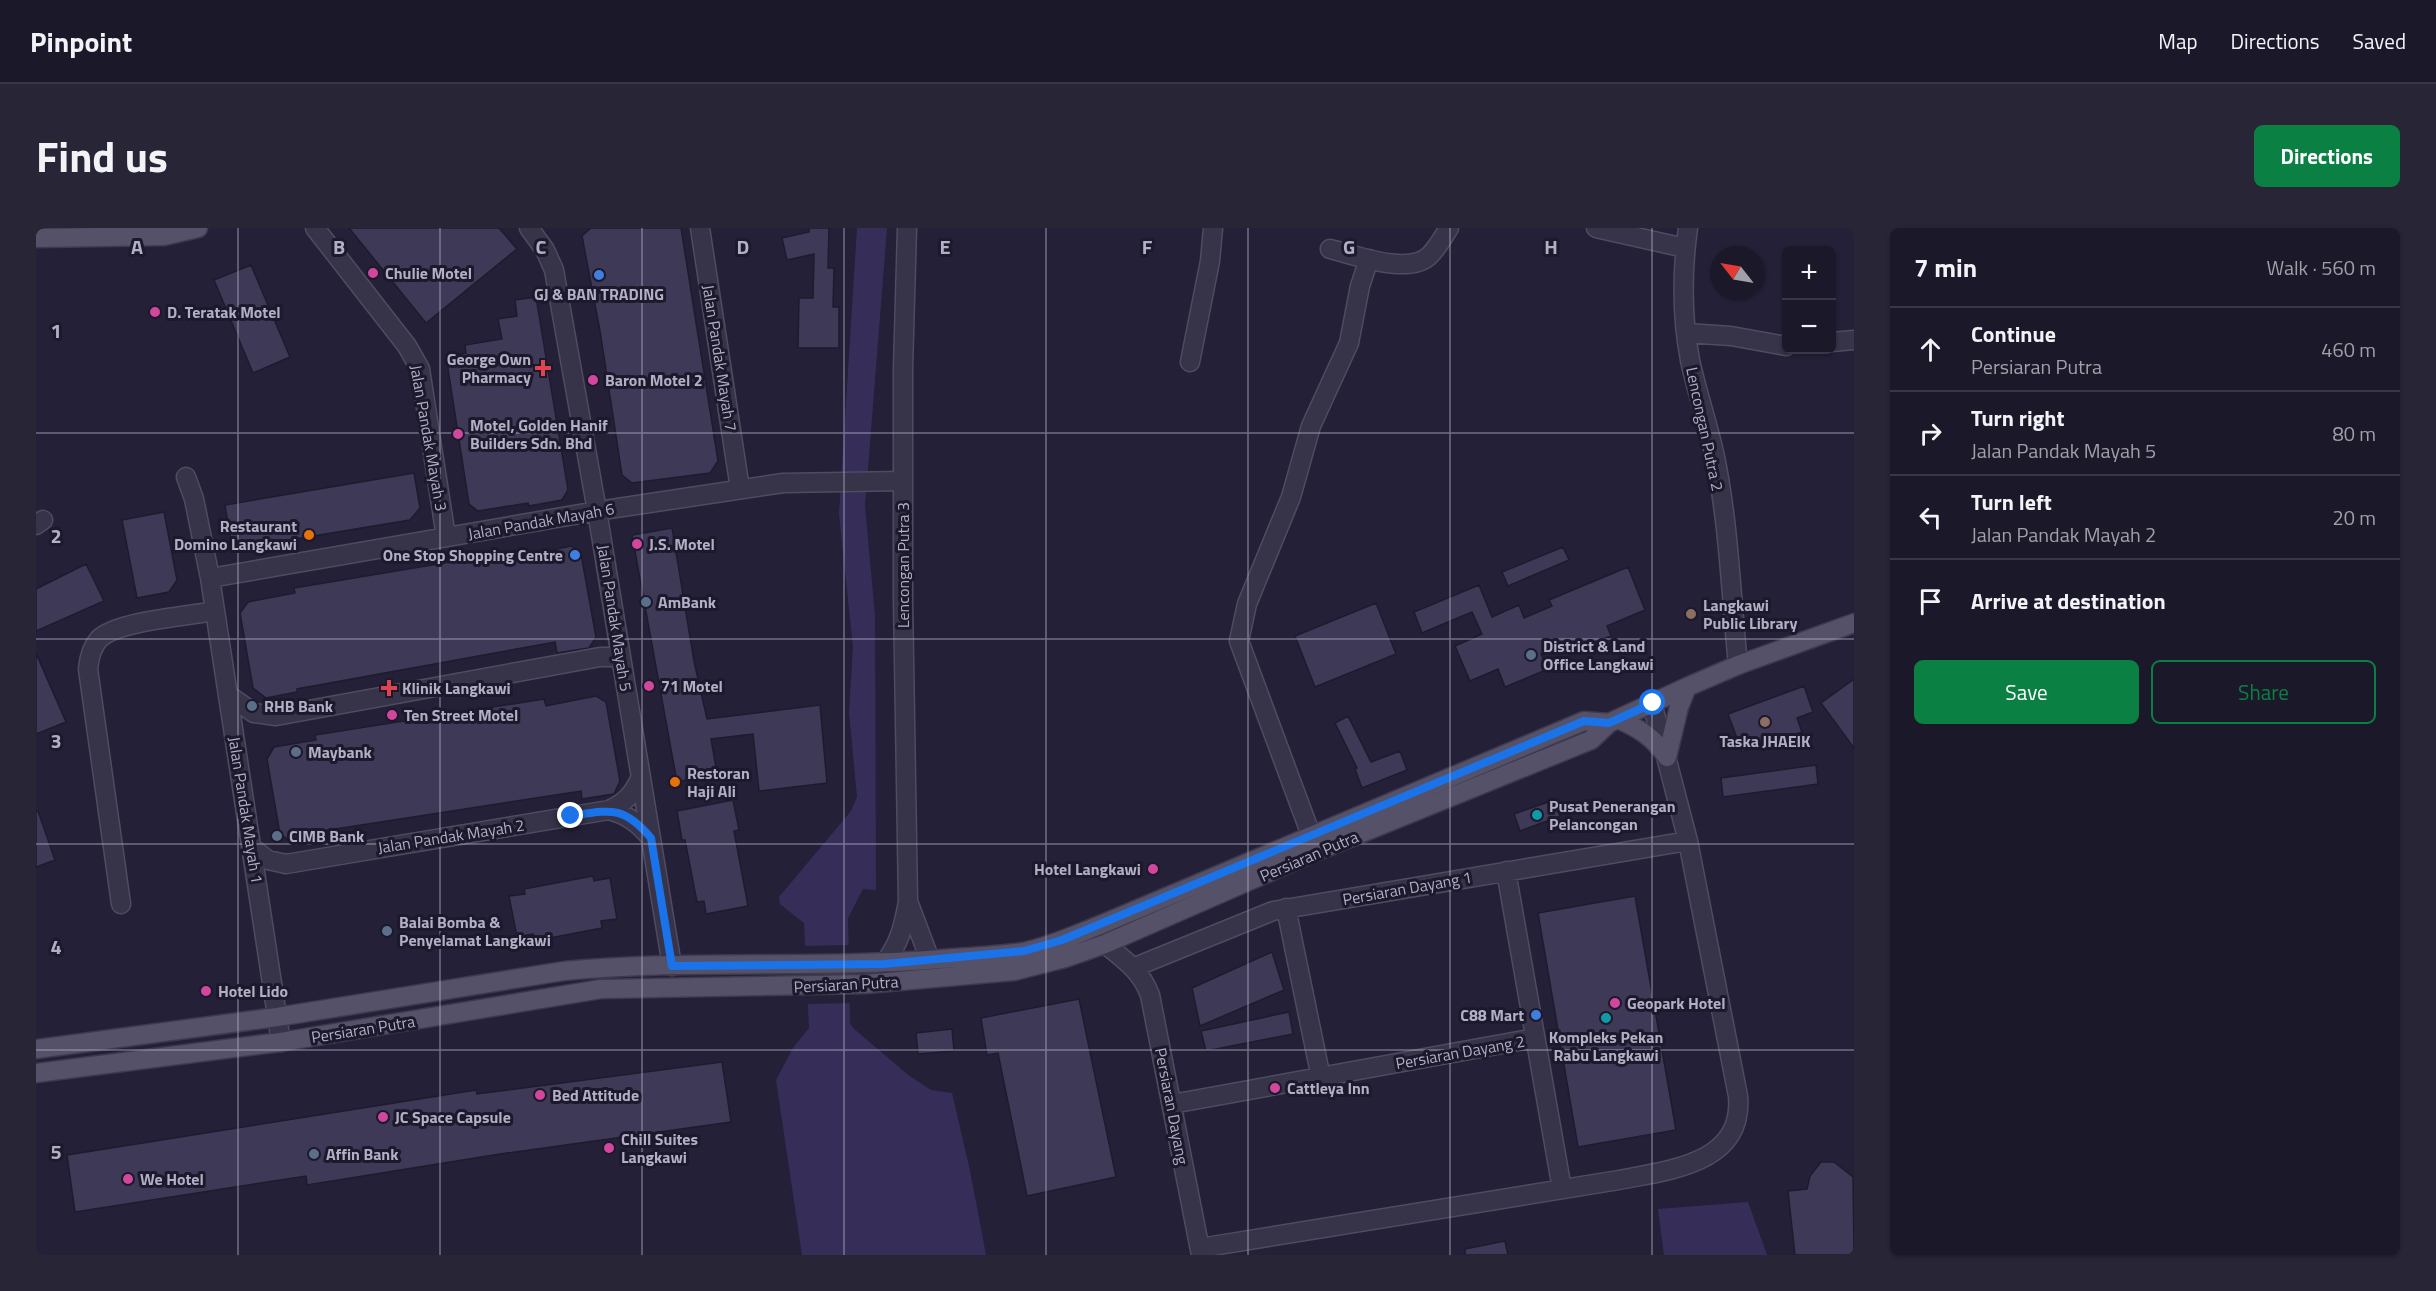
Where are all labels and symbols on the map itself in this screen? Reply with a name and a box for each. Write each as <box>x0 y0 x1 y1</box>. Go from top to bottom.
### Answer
text: A <box>131 231 143 262</box>
text: B <box>333 231 345 262</box>
text: C <box>536 231 547 262</box>
text: D <box>737 231 749 262</box>
text: E <box>939 231 951 262</box>
text: F <box>1142 231 1153 262</box>
text: G <box>1343 231 1355 262</box>
text: H <box>1544 231 1558 262</box>
north arrow <box>1710 246 1764 300</box>
place label: Chulie Motel <box>385 261 472 285</box>
marker: Chulie Motel <box>366 266 380 280</box>
marker: GJ & BAN TRADING <box>592 268 606 282</box>
place label: GJ & BAN TRADING <box>534 282 664 306</box>
street label: Jalan Pandak Mayah 7 <box>697 283 743 433</box>
place label: D. Teratak Motel <box>167 300 281 324</box>
marker: D. Teratak Motel <box>148 305 162 319</box>
text: 1 <box>50 315 62 346</box>
place label: George Own Pharmacy <box>447 347 531 389</box>
marker: George Own Pharmacy <box>536 361 550 375</box>
street label: Jalan Pandak Mayah 3 <box>404 363 454 513</box>
street label: Lencongan Putra 2 <box>1680 365 1730 493</box>
place label: Baron Motel 2 <box>605 368 703 392</box>
marker: Baron Motel 2 <box>586 373 600 387</box>
place label: Motel, Golden Hanif Builders Sdn. Bhd <box>470 413 608 455</box>
marker: Motel, Golden Hanif Builders Sdn. Bhd <box>451 427 465 441</box>
street label: Jalan Pandak Mayah 6 <box>466 496 616 546</box>
street label: Lencongan Putra 3 <box>891 502 915 628</box>
place label: Restaurant Domino Langkawi <box>174 514 297 556</box>
text: 2 <box>50 520 62 551</box>
marker: Restaurant Domino Langkawi <box>302 528 316 542</box>
place label: J.S. Motel <box>649 532 715 556</box>
marker: J.S. Motel <box>630 537 644 551</box>
place label: One Stop Shopping Centre <box>383 543 563 567</box>
street label: Jalan Pandak Mayah 5 <box>592 543 638 693</box>
marker: One Stop Shopping Centre <box>568 548 582 562</box>
place label: AmBank <box>658 590 717 614</box>
place label: Langkawi Public Library <box>1703 593 1798 635</box>
marker: AmBank <box>639 595 653 609</box>
marker: Langkawi Public Library <box>1684 607 1698 621</box>
place label: District & Land Office Langkawi <box>1543 634 1654 676</box>
marker: District & Land Office Langkawi <box>1524 648 1538 662</box>
place label: 71 Motel <box>661 674 723 698</box>
place label: Klinik Langkawi <box>402 676 511 700</box>
marker: Klinik Langkawi <box>380 679 398 697</box>
marker: 71 Motel <box>642 679 656 693</box>
route start <box>1639 689 1665 715</box>
place label: RHB Bank <box>264 694 334 718</box>
marker: RHB Bank <box>245 699 259 713</box>
place label: Ten Street Motel <box>404 703 518 727</box>
marker: Ten Street Motel <box>385 708 399 722</box>
marker: Taska JHAEIK <box>1758 715 1772 729</box>
text: 3 <box>50 725 62 756</box>
place label: Taska JHAEIK <box>1719 729 1811 753</box>
street label: Jalan Pandak Mayah 1 <box>223 735 269 885</box>
place label: Maybank <box>308 740 373 764</box>
marker: Maybank <box>289 745 303 759</box>
place label: Restoran Haji Ali <box>687 761 750 803</box>
marker: Restoran Haji Ali <box>668 775 682 789</box>
place label: Pusat Penerangan Pelancongan <box>1549 794 1675 836</box>
route end <box>557 802 583 828</box>
marker: Pusat Penerangan Pelancongan <box>1530 808 1544 822</box>
street label: Jalan Pandak Mayah 2 <box>376 813 526 859</box>
place label: CIMB Bank <box>289 824 365 848</box>
street label: Persiaran Putra <box>1256 824 1362 888</box>
marker: CIMB Bank <box>270 829 284 843</box>
place label: Hotel Langkawi <box>1034 857 1141 881</box>
marker: Hotel Langkawi <box>1146 862 1160 876</box>
street label: Persiaran Dayang 1 <box>1340 865 1474 911</box>
place label: Balai Bomba & Penyelamat Langkawi <box>399 910 551 952</box>
marker: Balai Bomba & Penyelamat Langkawi <box>380 924 394 938</box>
text: 4 <box>50 931 62 962</box>
street label: Persiaran Putra <box>793 969 899 999</box>
place label: Hotel Lido <box>218 979 288 1003</box>
marker: Hotel Lido <box>199 984 213 998</box>
place label: Geopark Hotel <box>1627 991 1726 1015</box>
marker: Geopark Hotel <box>1608 996 1622 1010</box>
place label: C88 Mart <box>1460 1003 1524 1027</box>
marker: C88 Mart <box>1529 1008 1543 1022</box>
street label: Persiaran Putra <box>309 1009 417 1049</box>
marker: Kompleks Pekan Rabu Langkawi <box>1599 1011 1613 1025</box>
place label: Kompleks Pekan Rabu Langkawi <box>1549 1025 1663 1067</box>
street label: Persiaran Dayang 2 <box>1393 1029 1527 1075</box>
street label: Persiaran Dayang <box>1149 1046 1195 1166</box>
place label: Cattleya Inn <box>1287 1076 1370 1100</box>
marker: Cattleya Inn <box>1268 1081 1282 1095</box>
place label: Bed Attitude <box>552 1083 639 1107</box>
marker: Bed Attitude <box>533 1088 547 1102</box>
place label: JC Space Capsule <box>395 1105 511 1129</box>
marker: JC Space Capsule <box>376 1110 390 1124</box>
place label: Chill Suites Langkawi <box>621 1127 698 1169</box>
text: 5 <box>50 1136 62 1167</box>
marker: Chill Suites Langkawi <box>602 1141 616 1155</box>
place label: Affin Bank <box>326 1142 399 1166</box>
marker: Affin Bank <box>307 1147 321 1161</box>
place label: We Hotel <box>140 1167 204 1191</box>
marker: We Hotel <box>121 1172 135 1186</box>

